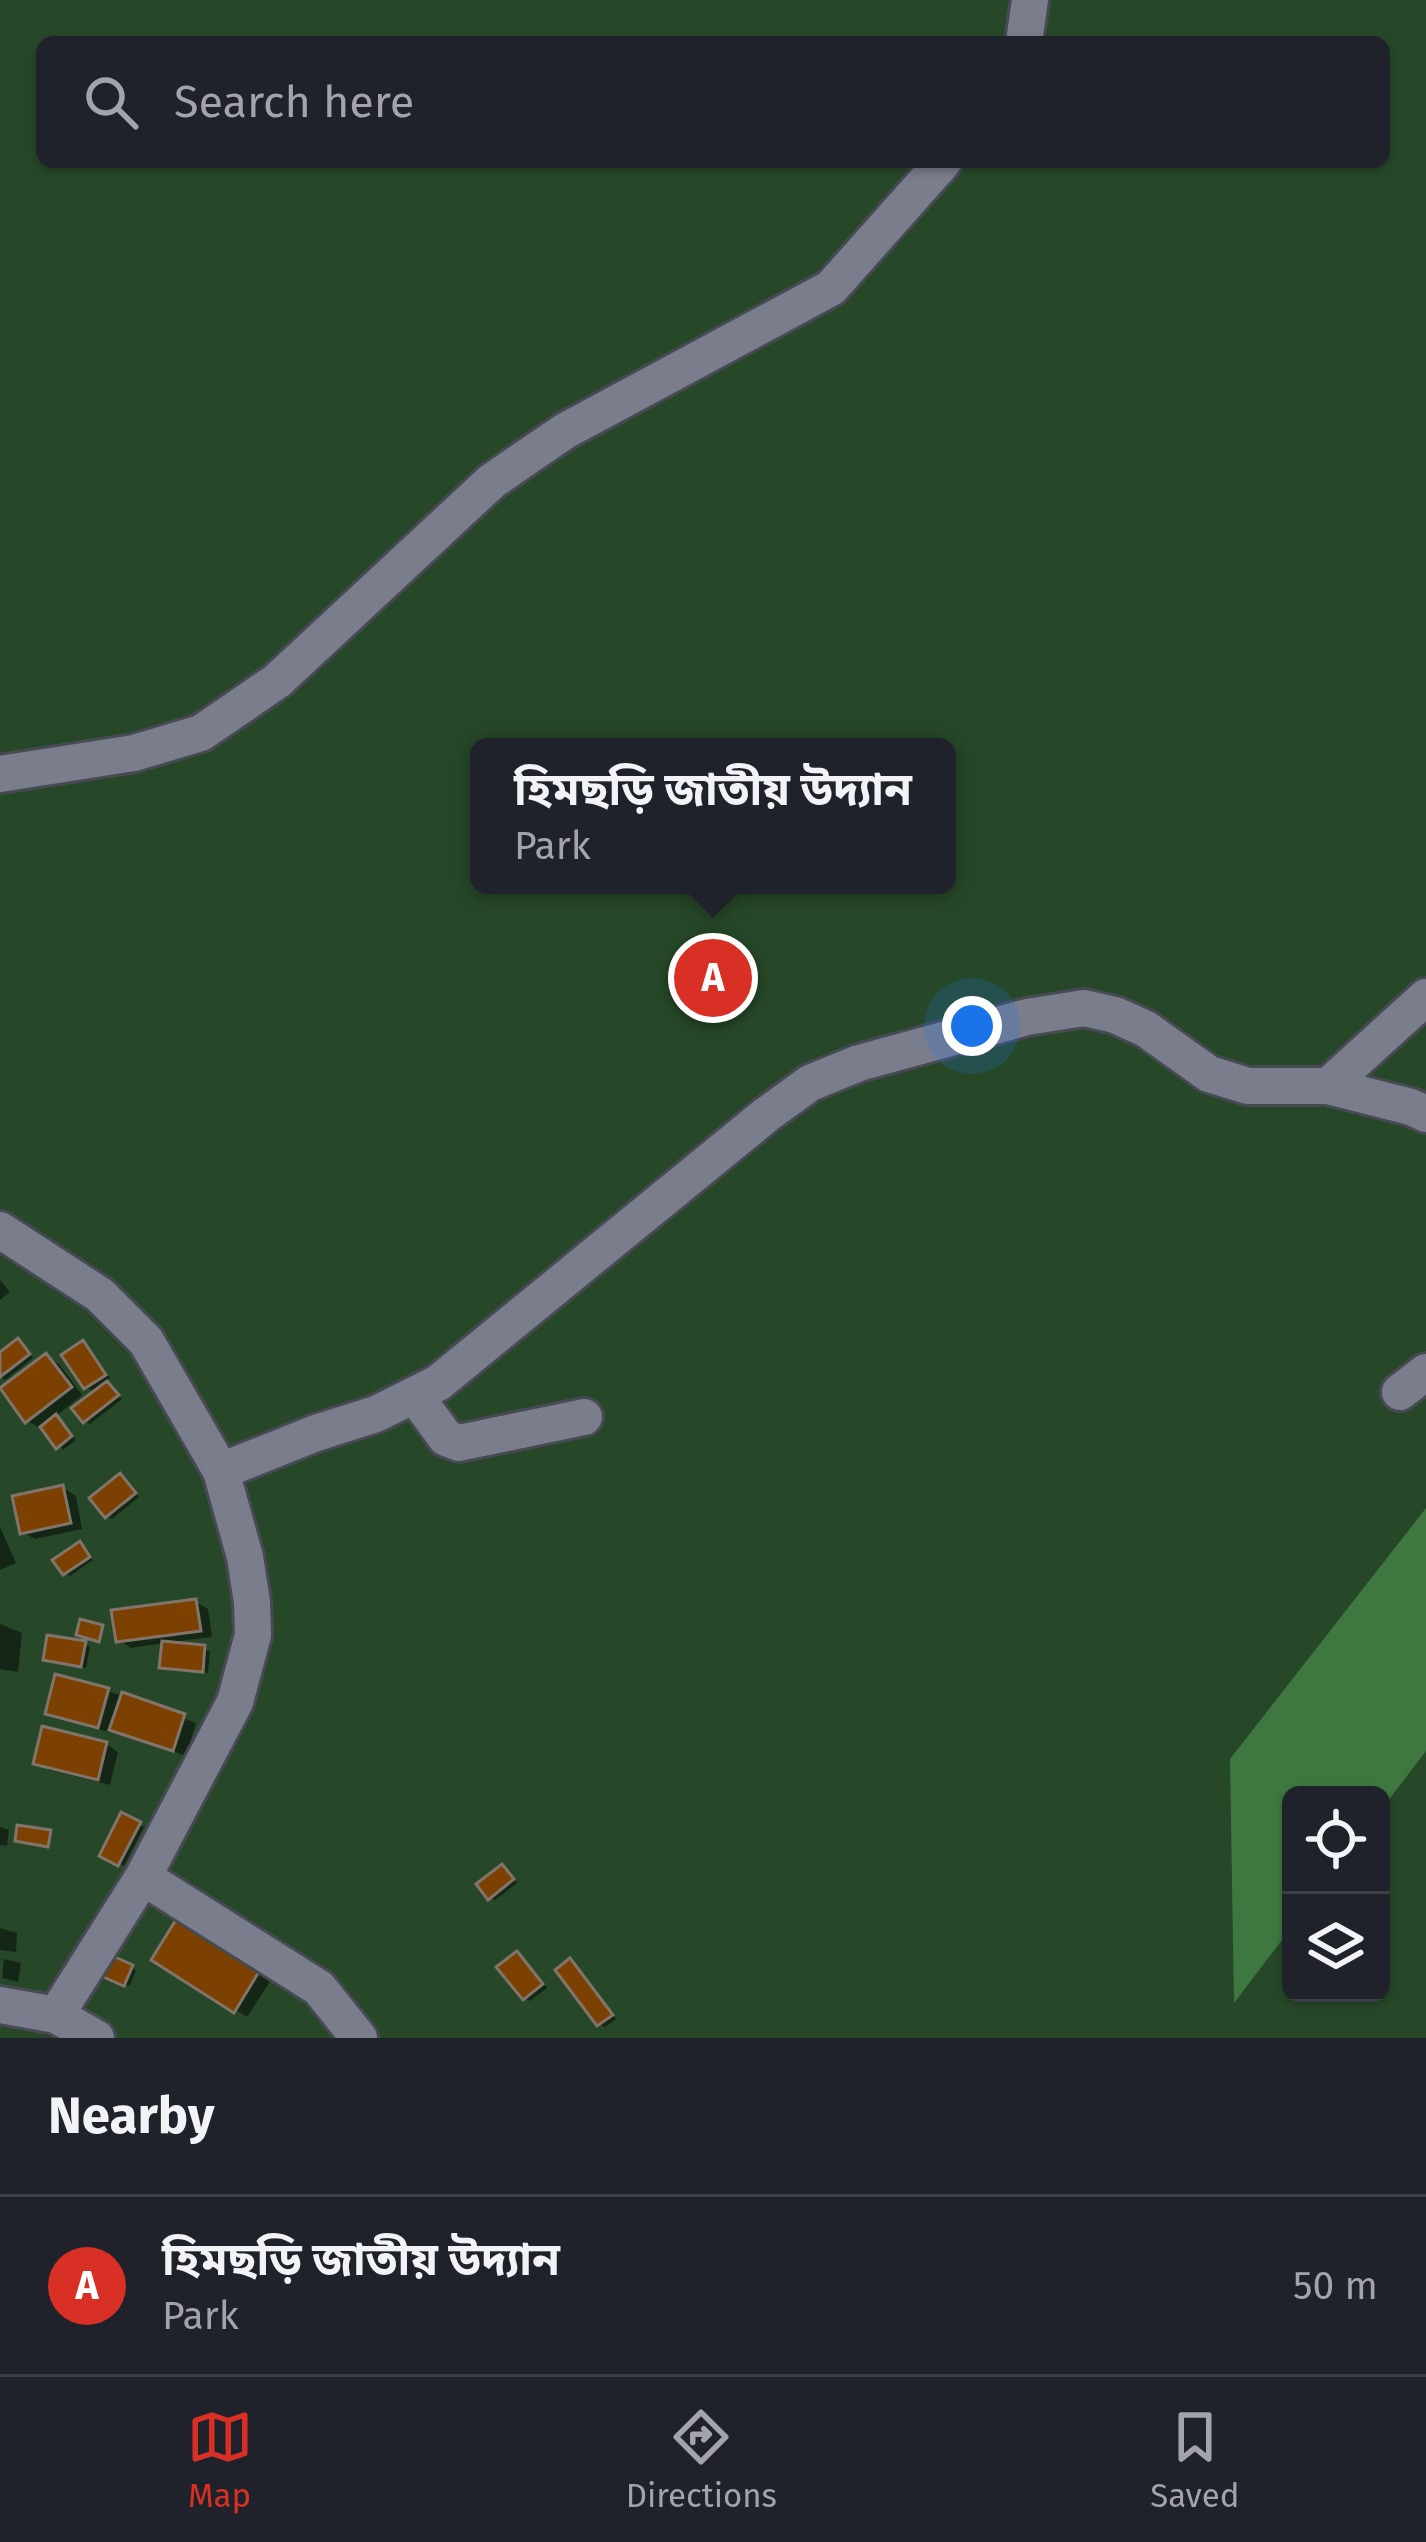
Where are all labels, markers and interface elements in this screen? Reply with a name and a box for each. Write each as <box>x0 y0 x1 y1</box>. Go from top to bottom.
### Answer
search box <box>36 36 1390 168</box>
icon: search <box>78 69 144 135</box>
text: Search here <box>174 75 414 129</box>
popup <box>470 738 956 894</box>
text: হিমছড়ি জাতীয় উদ্যান <box>514 763 912 817</box>
text: Park <box>514 823 591 869</box>
pin: A <box>674 933 752 1023</box>
your location <box>942 996 1002 1056</box>
map controls <box>1282 1786 1390 2002</box>
button: locate <box>1282 1786 1390 1894</box>
button: layers <box>1282 1894 1390 2002</box>
text: Nearby <box>48 2085 214 2147</box>
text: হিমছড়ি জাতীয় উদ্যান <box>162 2233 560 2287</box>
text: A <box>75 2263 99 2309</box>
text: 50 m <box>1293 2263 1378 2309</box>
text: Park <box>162 2293 239 2339</box>
tab: Map <box>187 2404 253 2516</box>
tab: Directions <box>626 2404 777 2516</box>
tab: Saved <box>1150 2404 1239 2516</box>

